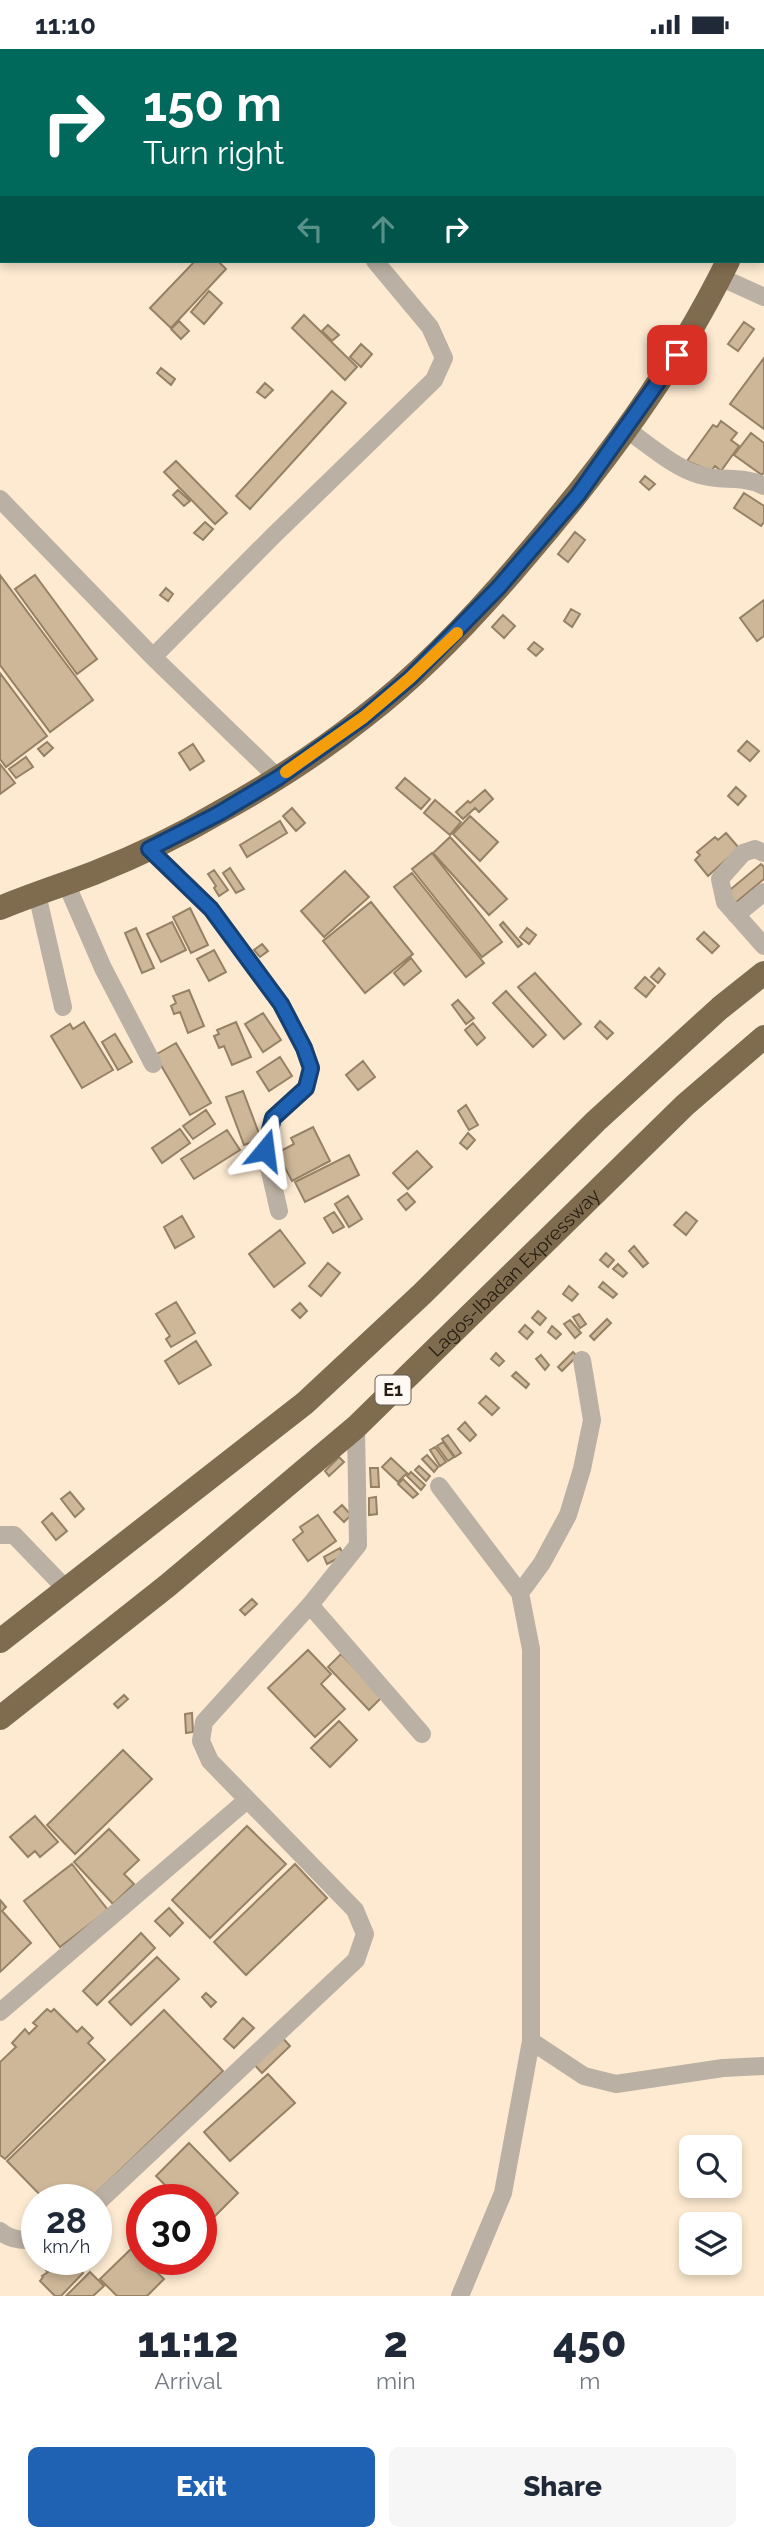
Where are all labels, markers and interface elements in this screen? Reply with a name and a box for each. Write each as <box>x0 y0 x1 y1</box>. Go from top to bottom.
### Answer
text: 11:10 <box>35 10 96 40</box>
text: 150 m <box>143 75 282 132</box>
icon: right <box>28 77 119 168</box>
text: Turn right <box>143 134 284 171</box>
icon: left <box>291 210 329 248</box>
icon: ahead <box>364 210 402 248</box>
icon: right <box>437 210 475 248</box>
pin <box>647 325 707 385</box>
icon: arrive <box>658 336 696 374</box>
position arrow <box>228 1113 302 1187</box>
street label: Lagos-Ibadan Expressway <box>424 1184 604 1361</box>
road number: E1 <box>376 1375 410 1405</box>
map controls <box>679 2135 742 2275</box>
button: search <box>679 2135 742 2198</box>
speed limit sign: 30 <box>126 2184 217 2275</box>
text: 28 <box>46 2200 87 2241</box>
button: layers <box>679 2212 742 2275</box>
text: km/h <box>43 2236 90 2257</box>
text: 11:12 <box>137 2318 239 2367</box>
text: 2 <box>384 2318 408 2367</box>
text: 450 <box>553 2318 627 2367</box>
text: Arrival <box>154 2367 222 2394</box>
text: min <box>376 2367 416 2394</box>
text: m <box>579 2367 600 2394</box>
button: Exit <box>28 2447 375 2527</box>
button: Share <box>389 2447 736 2527</box>

